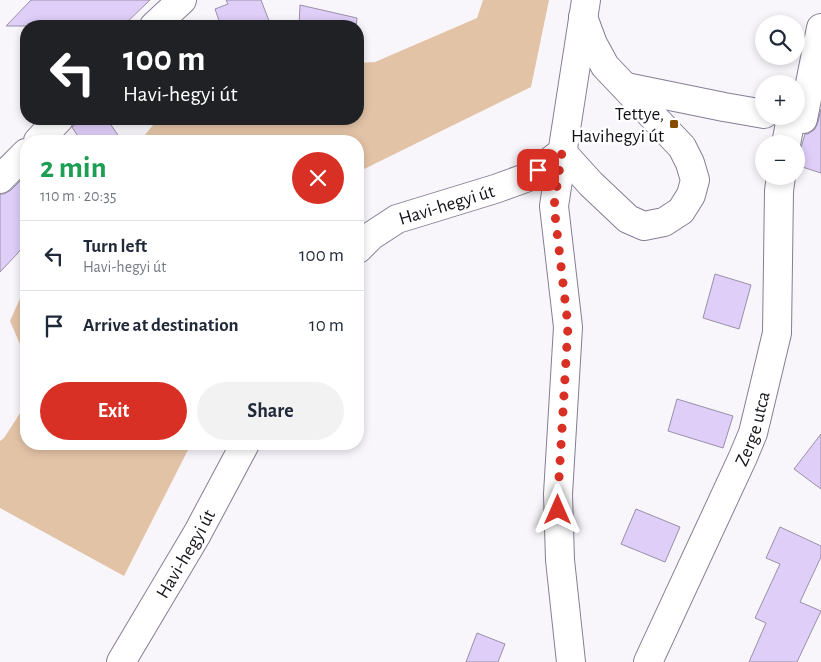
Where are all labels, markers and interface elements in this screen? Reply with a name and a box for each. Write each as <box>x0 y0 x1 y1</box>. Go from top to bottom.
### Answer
map controls <box>755 15 805 185</box>
button: search <box>755 15 805 65</box>
icon: left <box>40 40 105 105</box>
text: 100 m <box>123 42 206 77</box>
button: + <box>755 75 805 125</box>
text: Havi-hegyi út <box>123 83 238 105</box>
place label: Tettye, Havihegyi út <box>571 105 664 146</box>
marker: Tettye, Havihegyi út <box>668 118 680 130</box>
button: − <box>755 135 805 185</box>
pin <box>517 149 559 191</box>
button: close <box>292 152 344 204</box>
text: 2 min <box>40 153 107 183</box>
icon: arrive <box>524 156 552 184</box>
street label: Havi-hegyi út <box>397 182 497 229</box>
text: 110 m · 20:35 <box>40 188 117 204</box>
text: Turn left <box>83 237 147 256</box>
icon: left <box>40 242 68 270</box>
text: 100 m <box>299 246 344 265</box>
text: Havi-hegyi út <box>83 259 166 275</box>
icon: arrive <box>40 312 68 340</box>
text: Arrive at destination <box>83 316 239 335</box>
text: 10 m <box>309 316 344 335</box>
button: Exit <box>40 382 187 440</box>
button: Share <box>197 382 344 440</box>
street label: Zerge utca <box>732 390 774 469</box>
position arrow <box>531 483 583 535</box>
street label: Havi-hegyi út <box>153 507 219 602</box>

